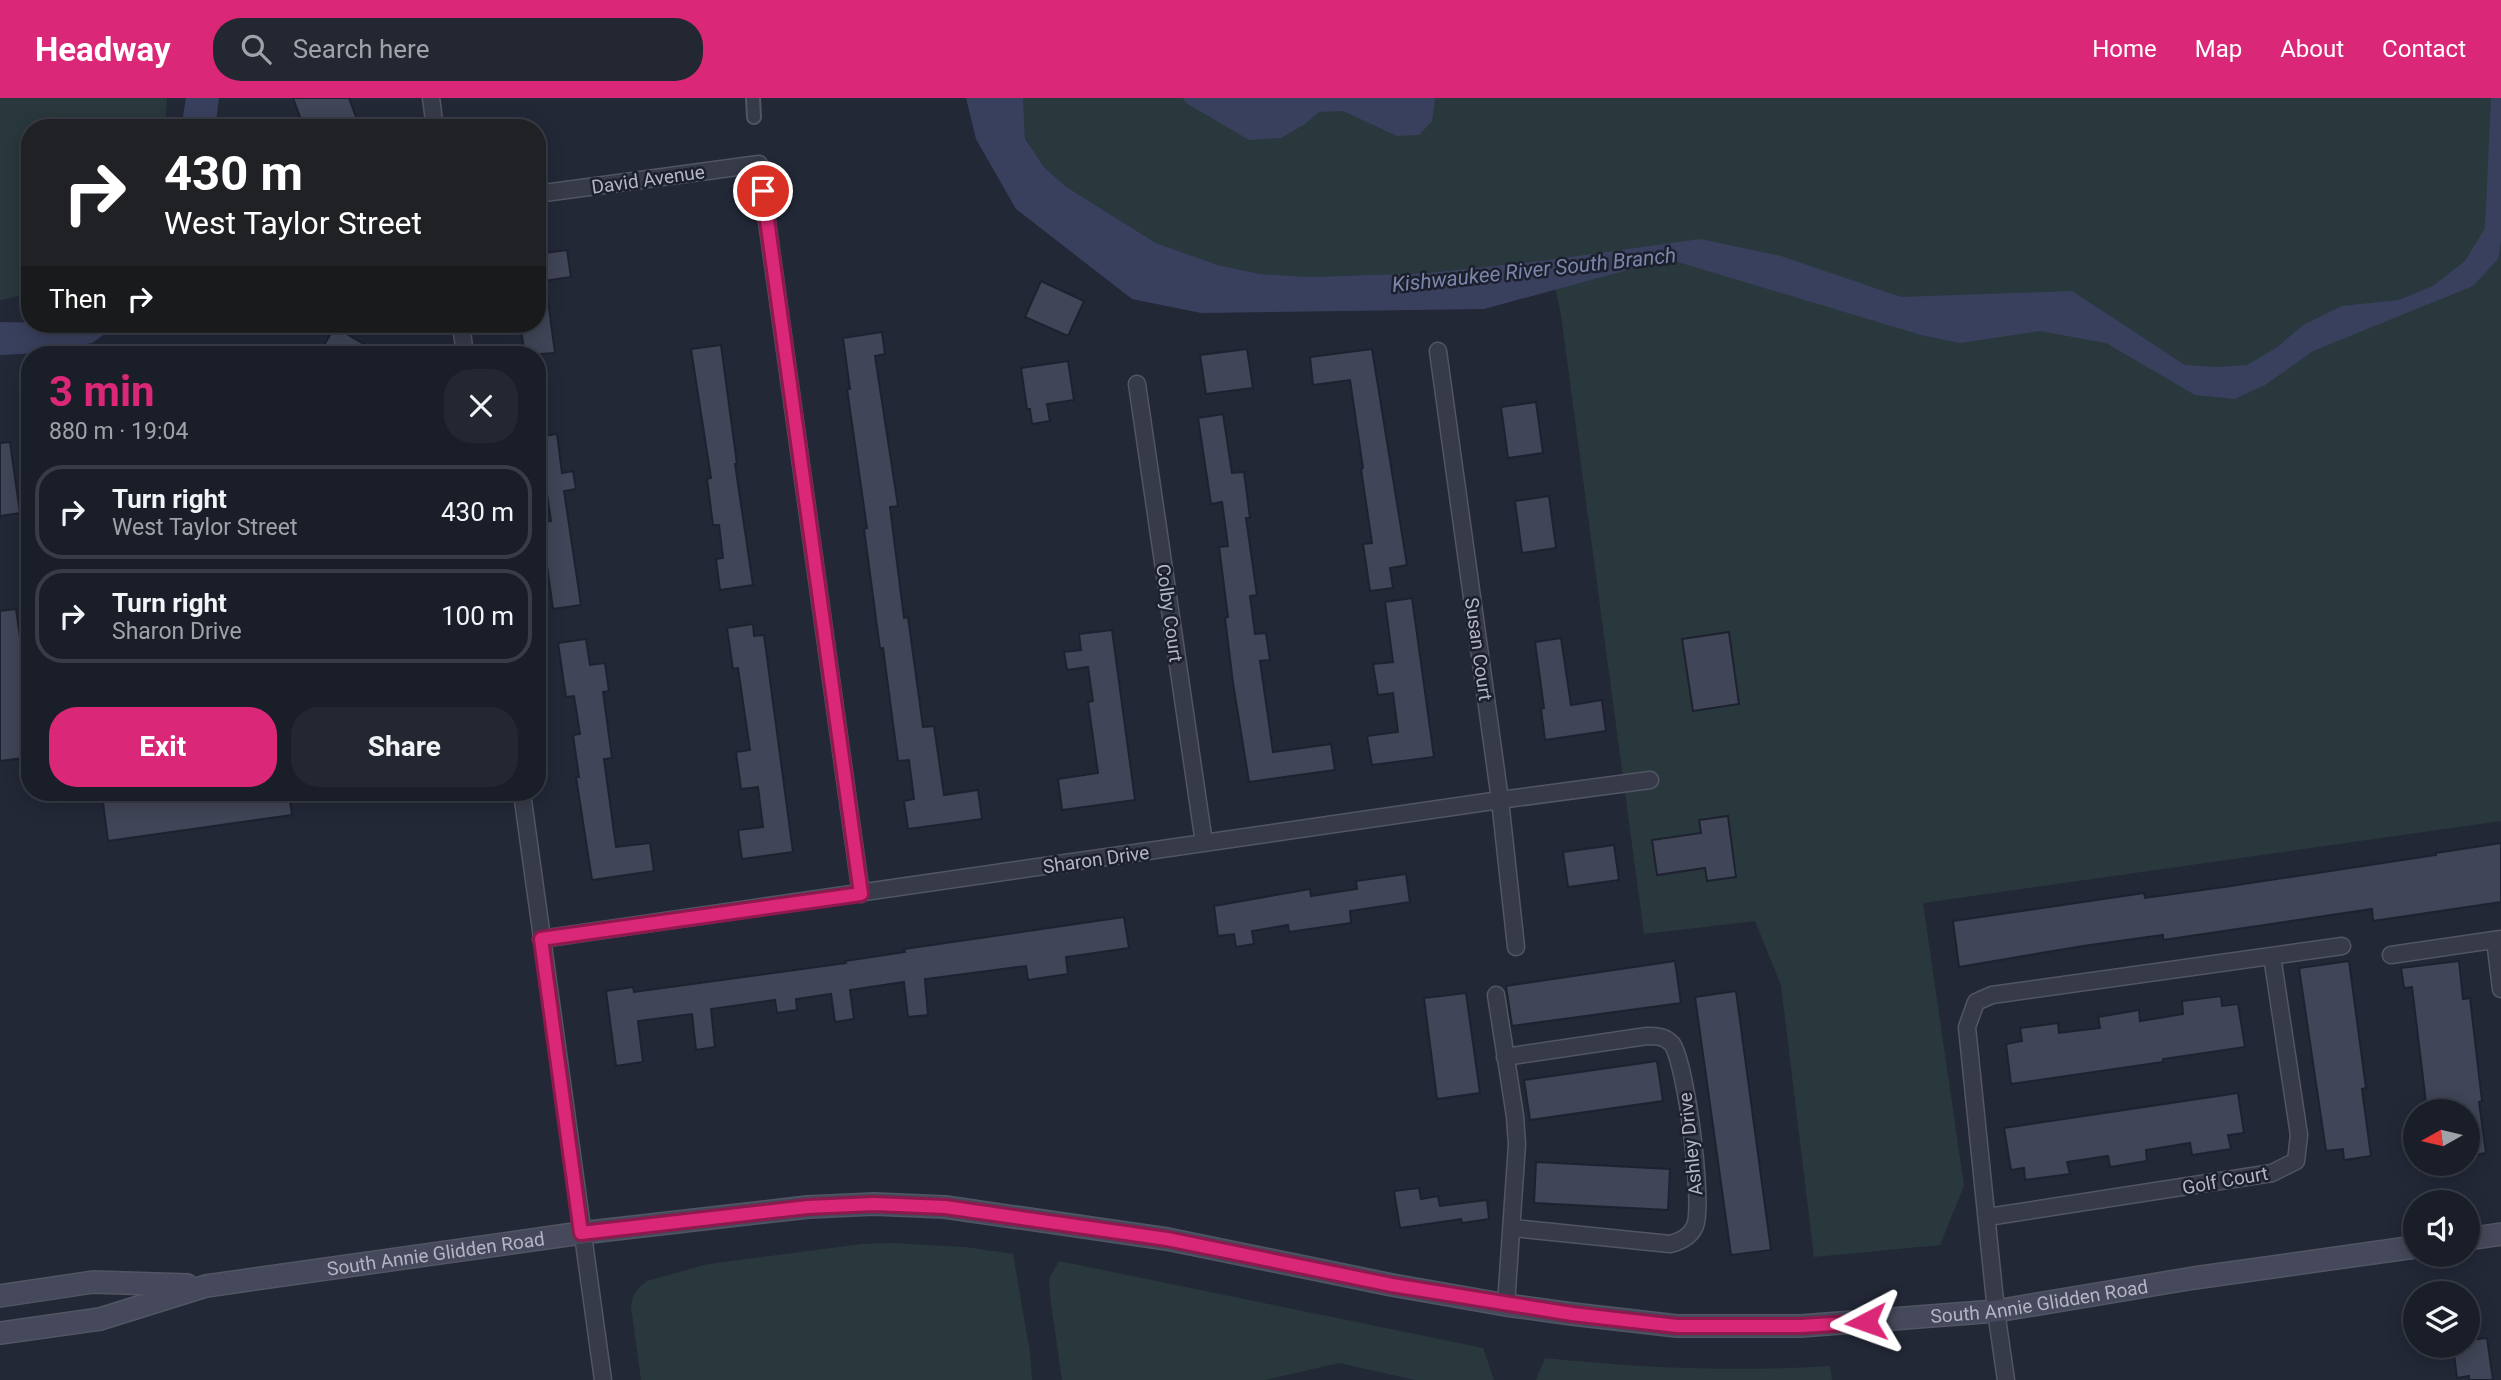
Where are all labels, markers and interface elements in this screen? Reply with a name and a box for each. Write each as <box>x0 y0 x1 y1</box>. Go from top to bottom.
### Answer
search box <box>213 18 703 81</box>
text: Headway <box>35 30 171 69</box>
icon: search <box>237 30 275 68</box>
text: Search here <box>293 34 429 64</box>
text: Home <box>2092 35 2157 63</box>
text: Map <box>2195 35 2242 63</box>
text: About <box>2280 35 2344 63</box>
text: Contact <box>2382 35 2466 63</box>
text: 430 m <box>164 145 303 202</box>
icon: right <box>49 147 140 238</box>
street label: David Avenue <box>590 160 706 199</box>
pin <box>733 161 793 221</box>
icon: arrive <box>744 172 782 210</box>
text: West Taylor Street <box>164 204 422 242</box>
water label: Kishwaukee River South Branch <box>1391 243 1677 297</box>
icon: right <box>121 280 159 318</box>
text: Then <box>49 284 107 314</box>
text: 3 min <box>49 367 155 416</box>
button: close <box>444 369 518 443</box>
text: 880 m · 19:04 <box>49 418 188 445</box>
text: Turn right <box>112 484 227 514</box>
icon: right <box>53 493 91 531</box>
text: 430 m <box>441 497 514 527</box>
text: West Taylor Street <box>112 514 297 541</box>
street label: Colby Court <box>1151 563 1188 664</box>
text: Turn right <box>112 588 227 618</box>
street label: Susan Court <box>1460 596 1497 702</box>
icon: right <box>53 597 91 635</box>
text: 100 m <box>441 601 514 631</box>
text: Sharon Drive <box>112 618 242 645</box>
button: Exit <box>49 707 277 787</box>
button: Share <box>291 707 518 787</box>
street label: Sharon Drive <box>1041 841 1151 878</box>
street label: Ashley Drive <box>1674 1091 1707 1197</box>
north arrow <box>2403 1099 2480 1176</box>
map controls <box>2403 1099 2480 1358</box>
street label: Golf Court <box>2180 1162 2270 1199</box>
button: sound <box>2403 1190 2480 1267</box>
street label: South Annie Glidden Road <box>326 1227 546 1281</box>
street label: South Annie Glidden Road <box>1930 1275 2150 1328</box>
button: layers <box>2403 1281 2480 1358</box>
position arrow <box>1829 1285 1903 1359</box>

